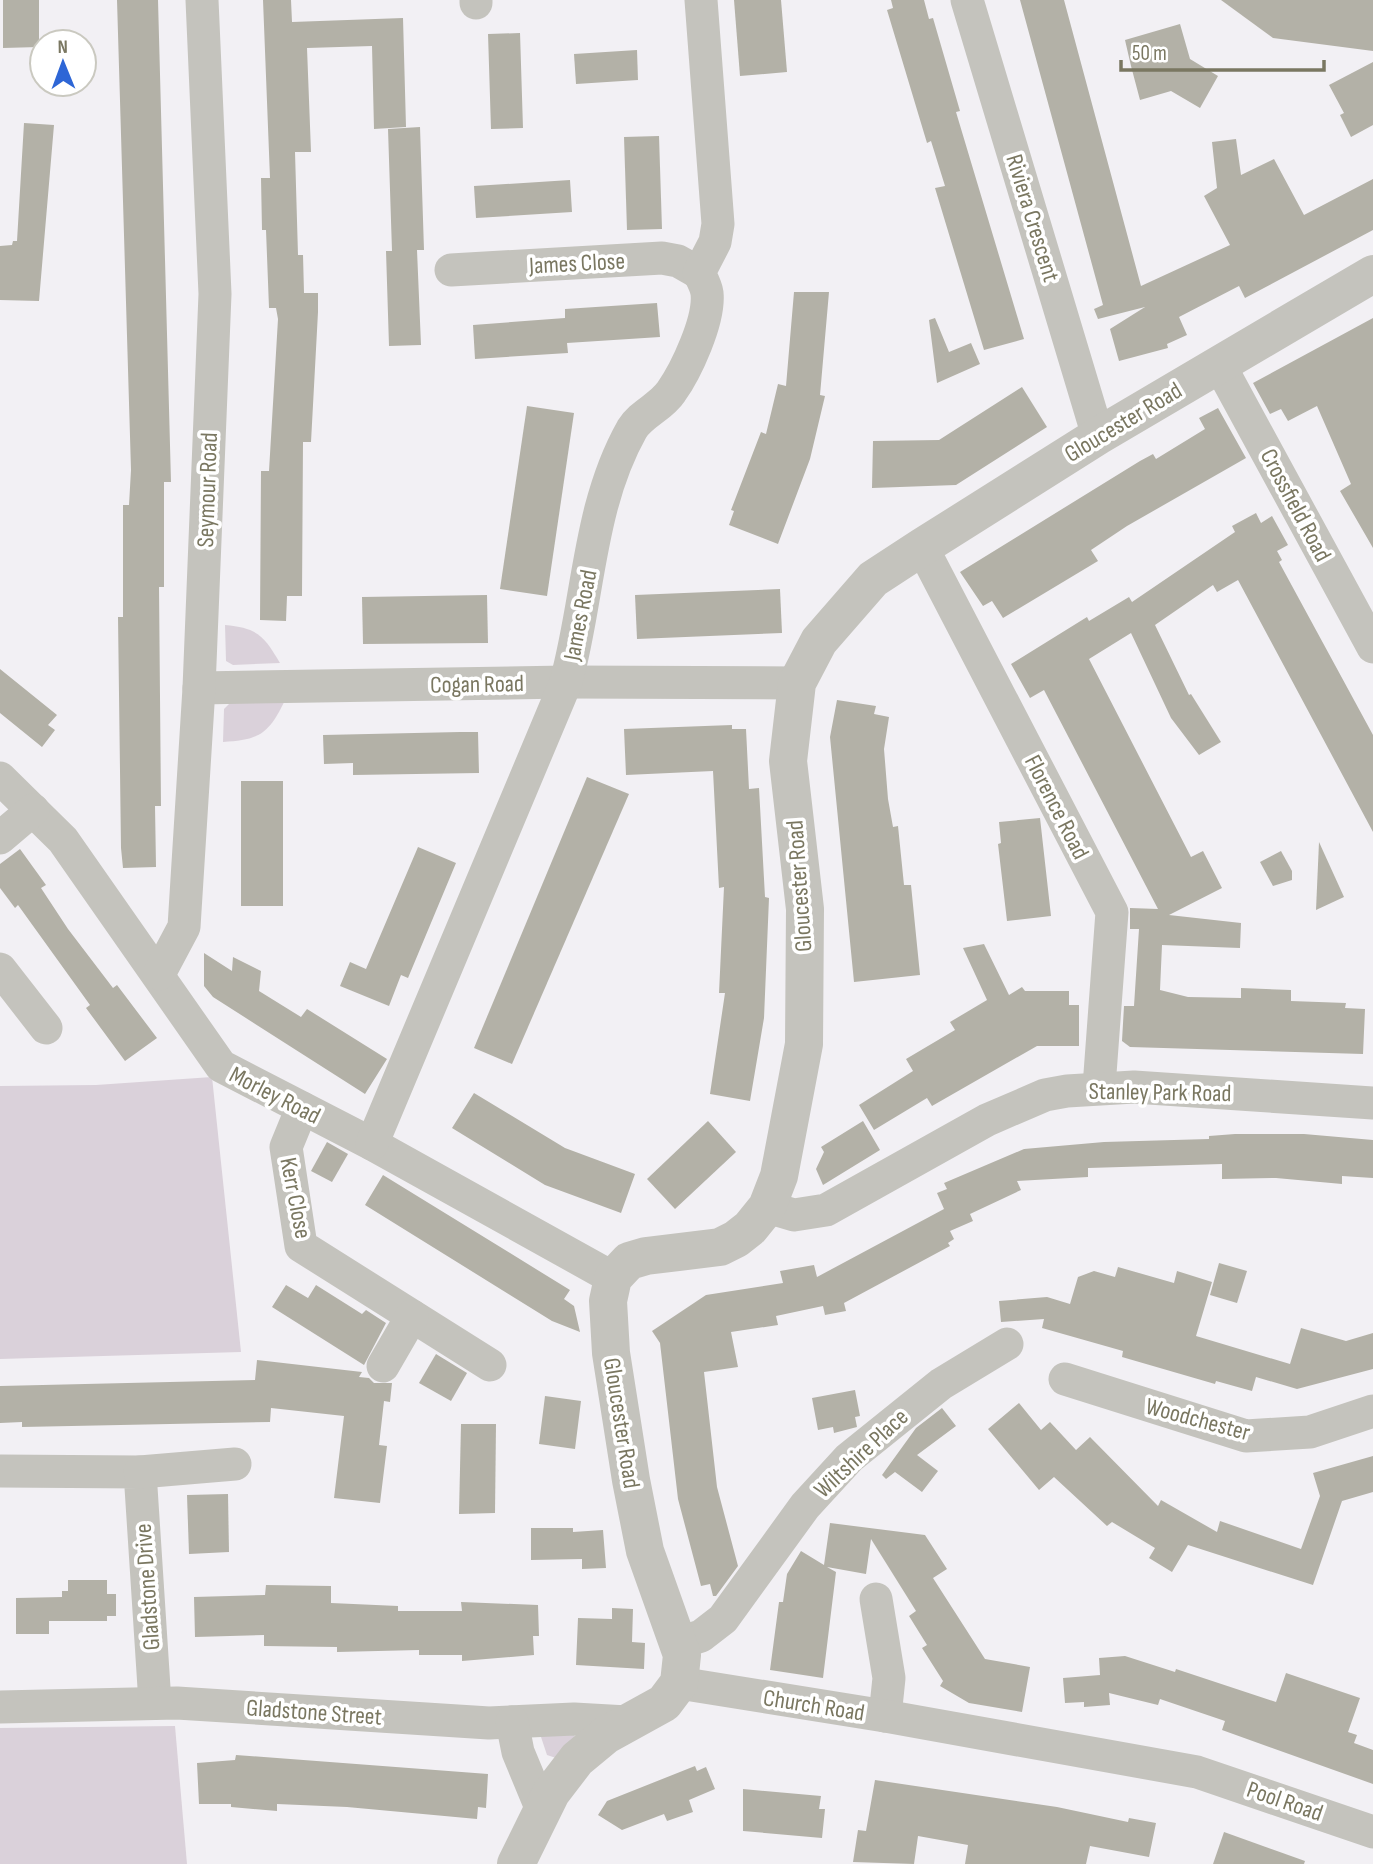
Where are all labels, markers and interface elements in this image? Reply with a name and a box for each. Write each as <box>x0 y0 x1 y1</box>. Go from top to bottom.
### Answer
north arrow <box>28 28 98 98</box>
scale bar <box>1121 28 1324 72</box>
text: N <box>57 36 68 59</box>
text: 50 m <box>1132 41 1167 66</box>
street label: Riviera Crescent <box>999 151 1066 285</box>
street label: James Close <box>527 247 626 281</box>
street label: Gloucester Road <box>1059 376 1187 469</box>
street label: Seymour Road <box>191 432 224 548</box>
street label: Crossfield Road <box>1254 444 1337 567</box>
street label: James Road <box>557 567 603 664</box>
street label: Cogan Road <box>430 669 524 700</box>
street label: Florence Road <box>1018 750 1095 864</box>
street label: Gloucester Road <box>780 819 819 953</box>
street label: Morley Road <box>224 1060 325 1131</box>
street label: Stanley Park Road <box>1088 1077 1232 1108</box>
street label: Kerr Close <box>273 1155 318 1241</box>
street label: Gloucester Road <box>597 1356 646 1490</box>
street label: Woodchester <box>1142 1392 1253 1447</box>
street label: Wiltshire Place <box>808 1403 914 1504</box>
street label: Gladstone Drive <box>129 1523 166 1651</box>
street label: Church Road <box>761 1683 867 1728</box>
street label: Gladstone Street <box>245 1693 383 1732</box>
street label: Pool Road <box>1243 1775 1327 1828</box>

